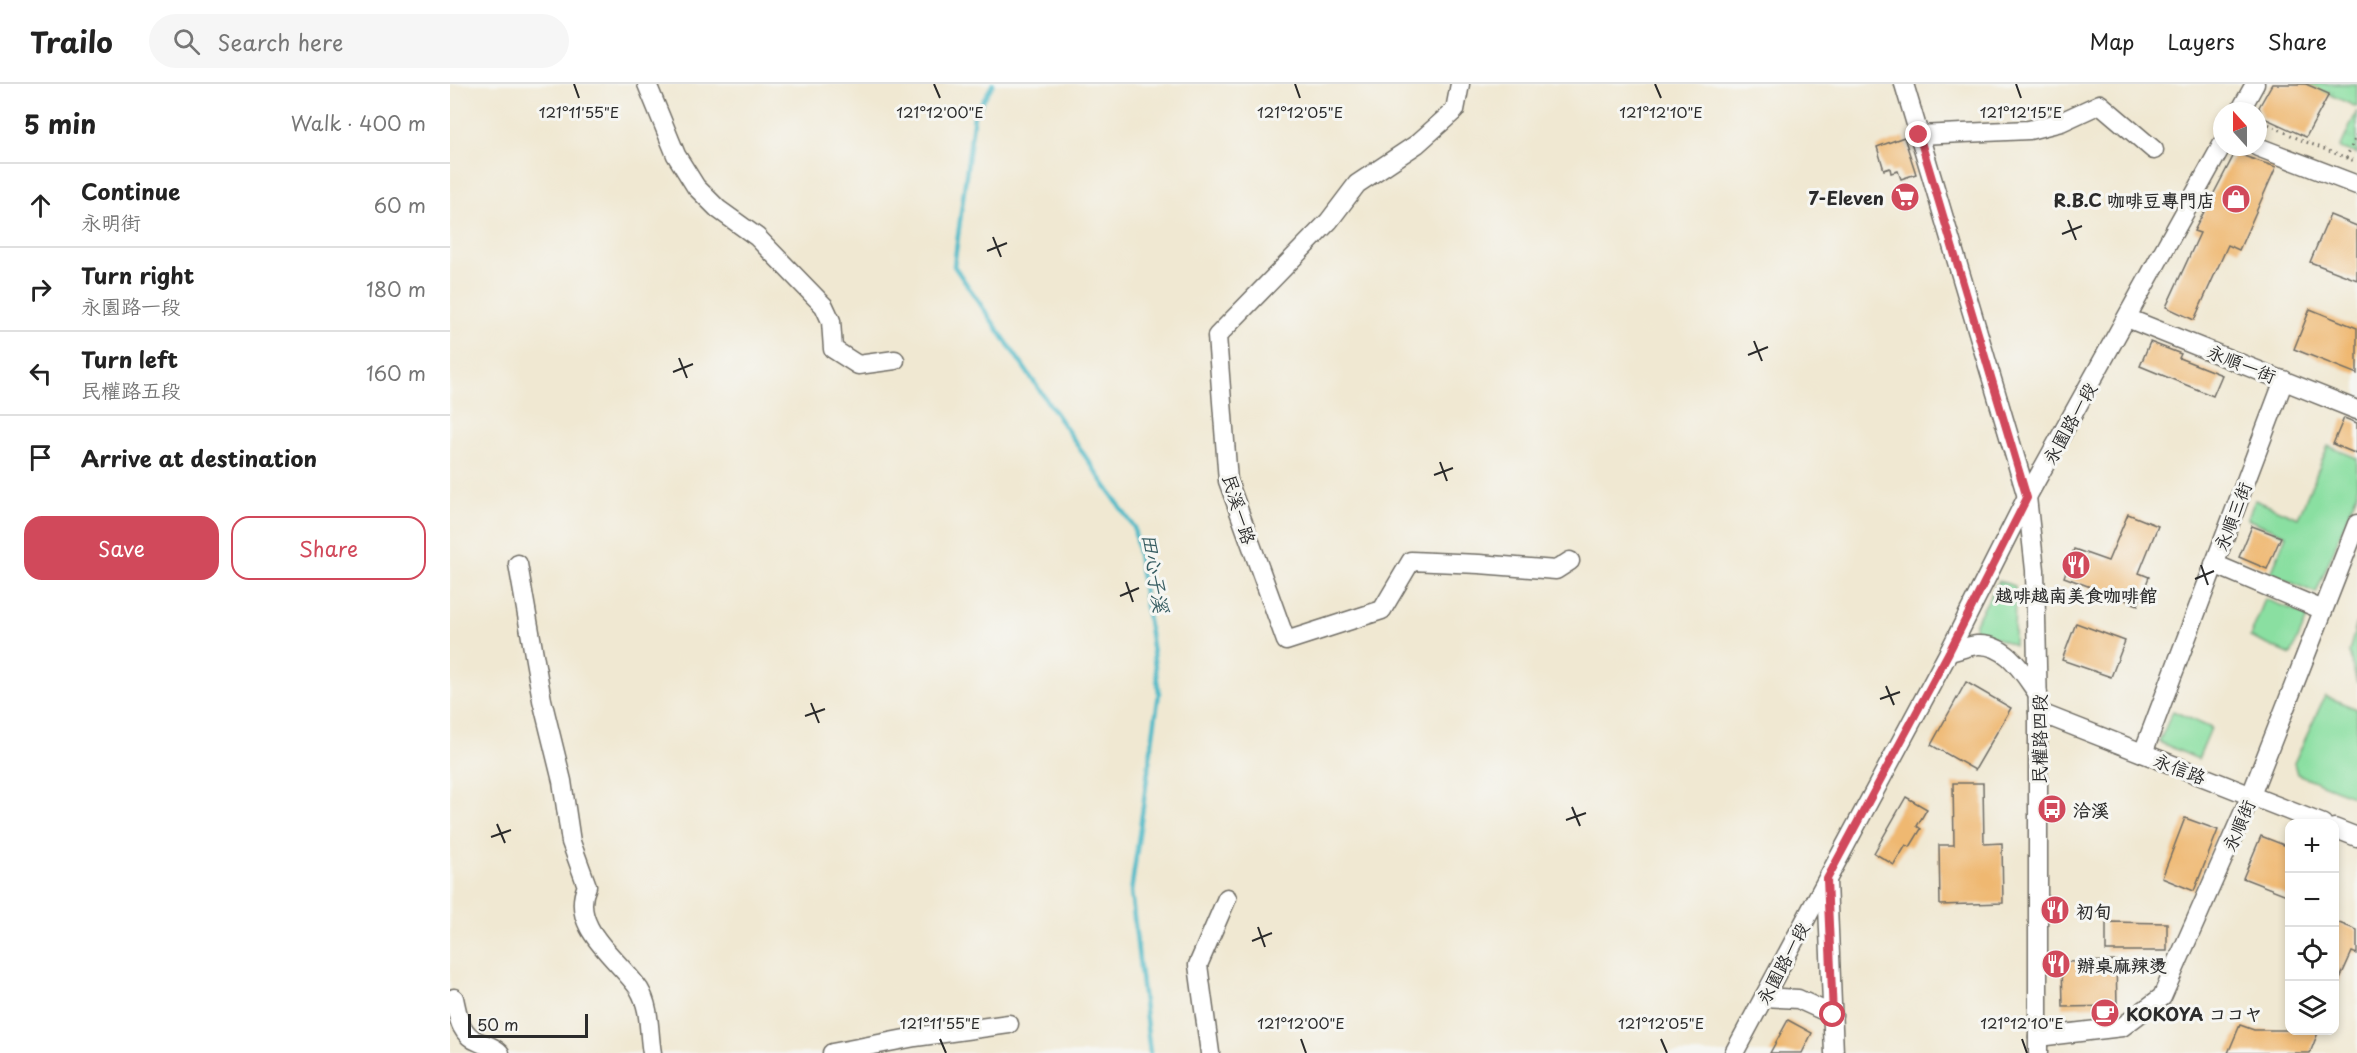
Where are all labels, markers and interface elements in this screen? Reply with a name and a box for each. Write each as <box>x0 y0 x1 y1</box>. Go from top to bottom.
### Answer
search box <box>149 14 569 68</box>
text: Trailo <box>30 20 113 63</box>
icon: search <box>170 25 203 58</box>
text: Search here <box>218 25 343 58</box>
text: Map <box>2090 25 2134 57</box>
text: Layers <box>2167 25 2235 57</box>
text: Share <box>2268 25 2327 57</box>
text: 121°11'55"E <box>539 100 619 123</box>
text: 121°12'00"E <box>896 100 984 123</box>
text: 121°12'05"E <box>1257 100 1343 123</box>
text: 121°12'10"E <box>1619 100 1703 123</box>
text: 121°12'15"E <box>1980 100 2062 123</box>
north arrow <box>2213 102 2267 156</box>
text: 5 min <box>24 104 96 143</box>
text: Walk · 400 m <box>291 108 426 138</box>
route end <box>1905 121 1931 147</box>
text: Continue <box>81 174 180 207</box>
supermarket icon: 7-Eleven <box>1889 181 1921 213</box>
shop icon: R.B.C 咖啡豆專門店 <box>2220 183 2252 215</box>
place label: 7-Eleven <box>1809 184 1884 211</box>
place label: R.B.C 咖啡豆專門店 <box>2053 186 2215 213</box>
icon: ahead <box>24 189 57 222</box>
text: 60 m <box>374 190 426 220</box>
text: 永明街 <box>81 207 141 237</box>
text: Turn right <box>81 258 194 291</box>
icon: right <box>24 273 57 306</box>
text: 180 m <box>366 274 426 304</box>
text: 永園路一段 <box>81 291 181 321</box>
street label: 永順一街 <box>2204 337 2280 389</box>
text: Turn left <box>81 342 178 375</box>
icon: left <box>24 357 57 390</box>
text: 160 m <box>366 358 426 388</box>
text: 民權路五段 <box>81 375 181 405</box>
street label: 永園路一段 <box>2035 377 2103 469</box>
icon: arrive <box>24 441 57 474</box>
text: Arrive at destination <box>81 441 317 474</box>
street label: 民溪一路 <box>1217 471 1263 547</box>
street label: 永順三街 <box>2206 478 2258 554</box>
button: Save <box>24 516 219 580</box>
button: Share <box>231 516 426 580</box>
water label: 田心子溪 <box>1135 531 1177 616</box>
restaurant icon: 越啡越南美食咖啡館 <box>2060 549 2092 581</box>
place label: 越啡越南美食咖啡館 <box>1995 581 2157 608</box>
street label: 民權路四段 <box>2025 694 2052 784</box>
street label: 永信路 <box>2150 746 2210 790</box>
bus stop icon: 洽溪 <box>2036 793 2068 825</box>
street label: 永順街 <box>2215 795 2261 855</box>
place label: 洽溪 <box>2073 796 2109 823</box>
map controls <box>2285 819 2339 1035</box>
button: + <box>2285 819 2339 873</box>
button: − <box>2285 873 2339 927</box>
restaurant icon: 初旬 <box>2039 894 2071 926</box>
place label: 初旬 <box>2076 897 2112 924</box>
street label: 永園路一段 <box>1749 917 1815 1009</box>
button: locate <box>2285 927 2339 981</box>
restaurant icon: 辦桌麻辣燙 <box>2040 948 2072 980</box>
place label: 辦桌麻辣燙 <box>2077 951 2167 978</box>
button: layers <box>2285 981 2339 1035</box>
cafe icon: KOKOYA ココヤ <box>2089 997 2121 1029</box>
place label: KOKOYA ココヤ <box>2126 1000 2263 1027</box>
route start <box>1819 1001 1845 1027</box>
scale bar <box>468 1011 588 1038</box>
text: 121°11'55"E <box>900 1011 980 1034</box>
text: 121°12'00"E <box>1257 1011 1345 1034</box>
text: 121°12'05"E <box>1618 1011 1704 1034</box>
text: 121°12'10"E <box>1980 1011 2064 1034</box>
text: 50 m <box>477 1012 518 1036</box>

